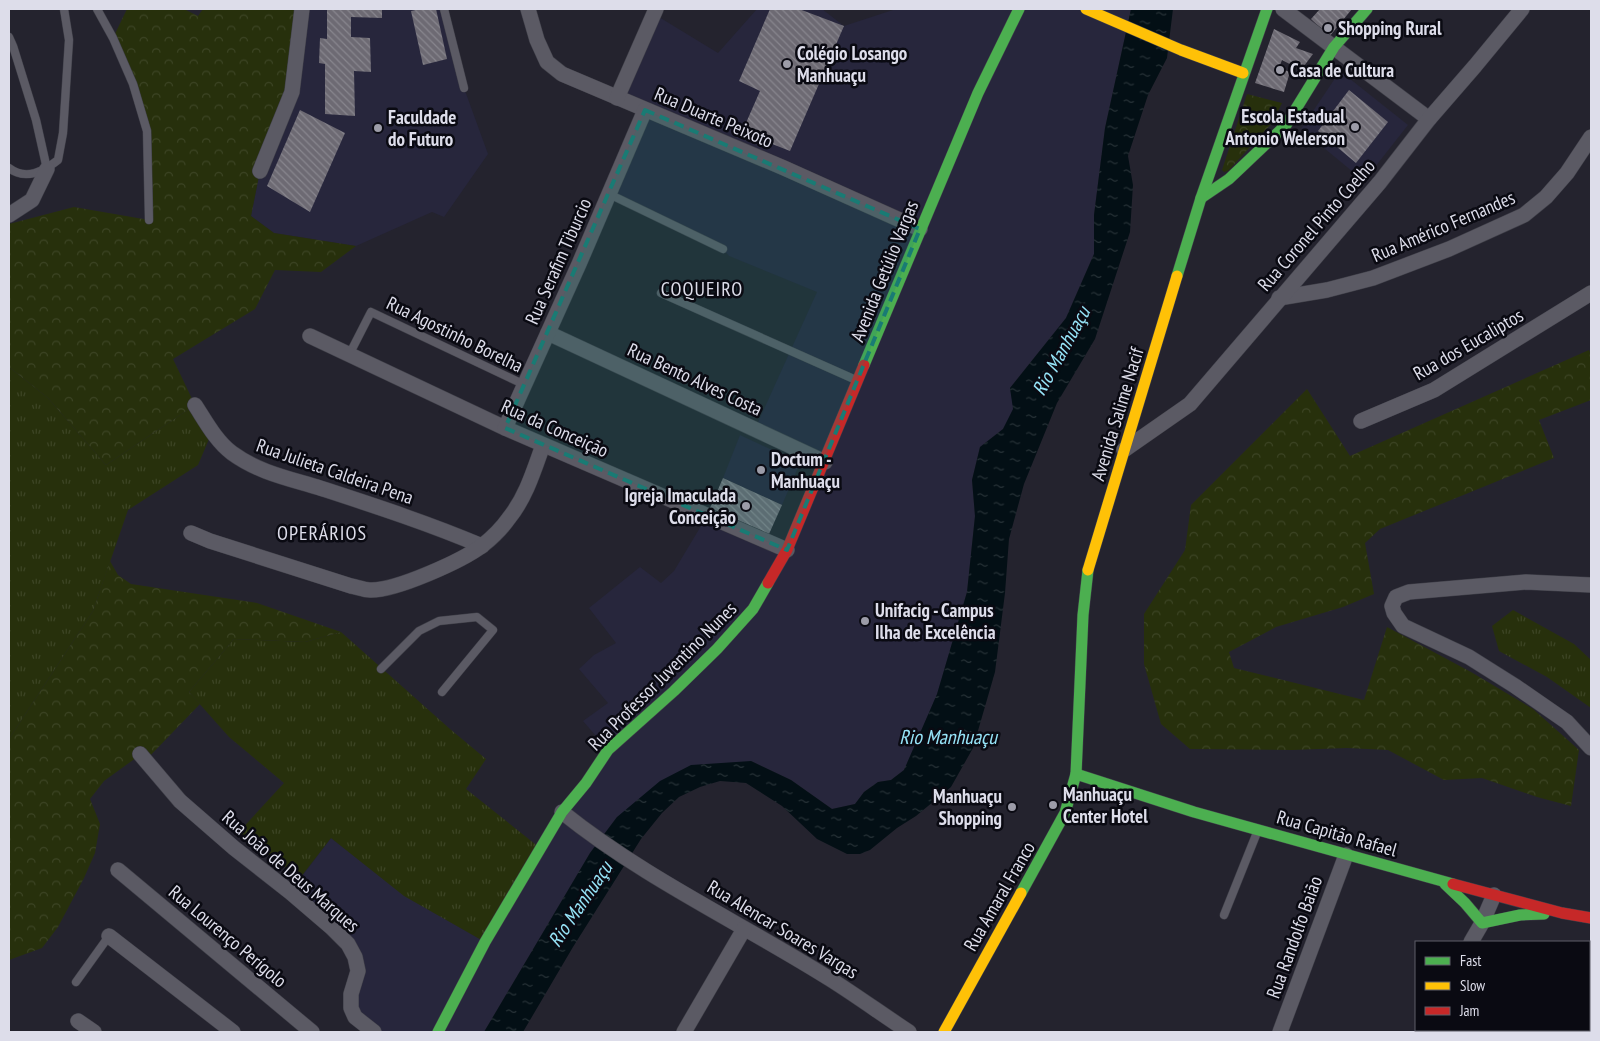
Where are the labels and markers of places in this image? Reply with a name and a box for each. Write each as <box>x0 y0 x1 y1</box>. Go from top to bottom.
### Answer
place label: Shopping Rural <box>1338 16 1442 40</box>
marker: Shopping Rural <box>1322 22 1334 34</box>
place label: Colégio Losango Manhuaçu <box>797 41 907 87</box>
marker: Colégio Losango Manhuaçu <box>781 58 793 70</box>
place label: Casa de Cultura <box>1290 58 1394 82</box>
marker: Casa de Cultura <box>1274 64 1286 76</box>
place label: Escola Estadual Antonio Welerson <box>1224 104 1345 150</box>
place label: Faculdade do Futuro <box>388 105 456 151</box>
marker: Escola Estadual Antonio Welerson <box>1349 121 1361 133</box>
marker: Faculdade do Futuro <box>372 122 384 134</box>
place label: Doctum - Manhuaçu <box>771 447 840 493</box>
marker: Doctum - Manhuaçu <box>755 464 767 476</box>
place label: Igreja Imaculada Conceição <box>624 483 736 529</box>
marker: Igreja Imaculada Conceição <box>740 500 752 512</box>
place label: Unifacig - Campus Ilha de Excelência <box>875 598 996 644</box>
marker: Unifacig - Campus Ilha de Excelência <box>859 615 871 627</box>
place label: Manhuaçu Center Hotel <box>1063 782 1148 828</box>
place label: Manhuaçu Shopping <box>933 784 1002 830</box>
marker: Manhuaçu Center Hotel <box>1047 799 1059 811</box>
marker: Manhuaçu Shopping <box>1006 801 1018 813</box>

